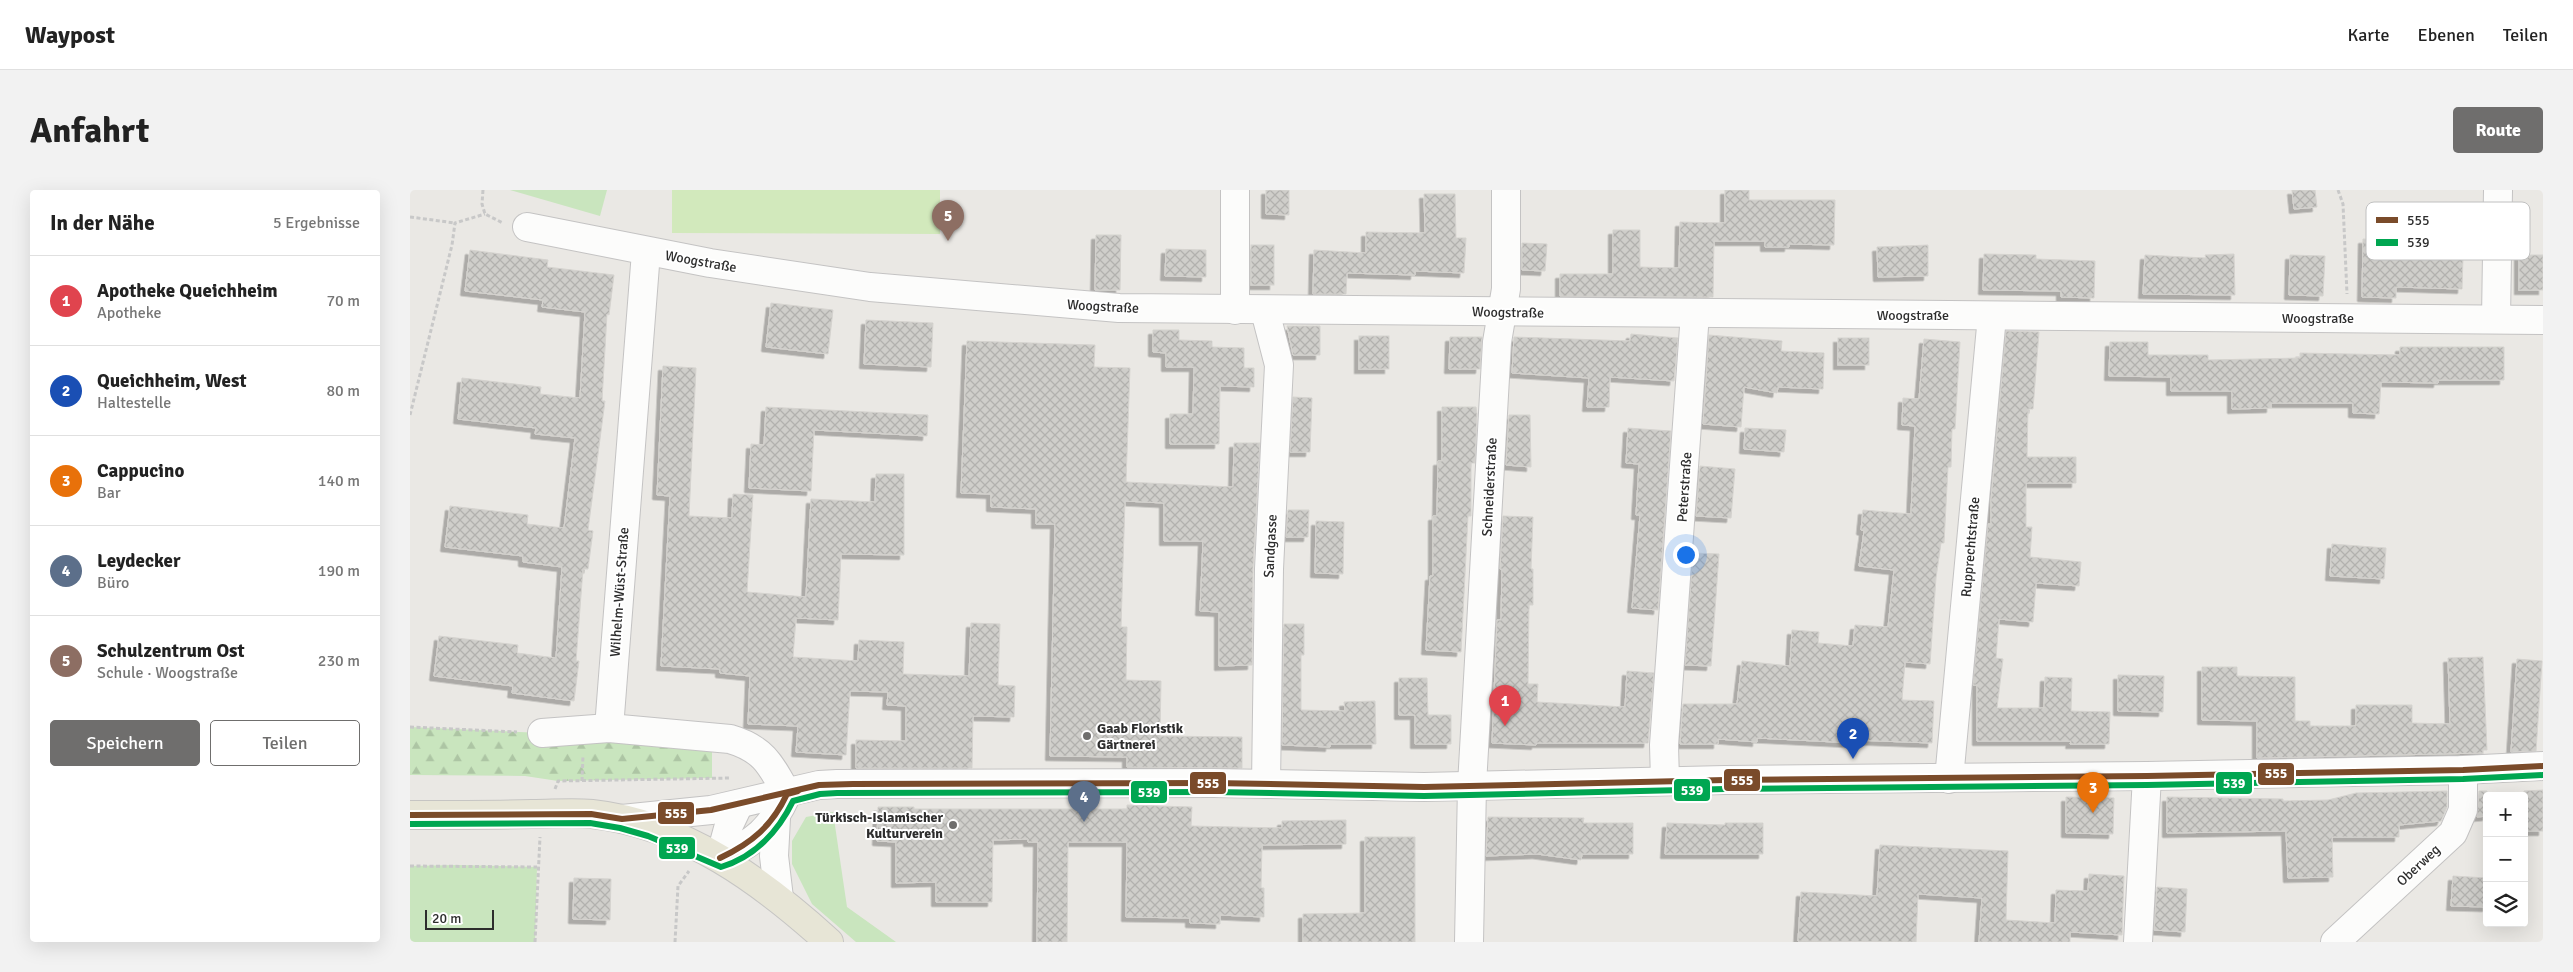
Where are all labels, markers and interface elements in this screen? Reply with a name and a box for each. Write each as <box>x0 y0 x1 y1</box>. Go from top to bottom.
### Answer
text: Waypost <box>25 20 115 50</box>
text: Karte <box>2347 24 2389 46</box>
text: Ebenen <box>2417 24 2475 46</box>
text: Teilen <box>2503 24 2548 46</box>
button: Route <box>2453 107 2543 153</box>
text: Anfahrt <box>30 109 149 152</box>
pin: 5 <box>932 200 964 241</box>
legend <box>2366 202 2530 260</box>
text: In der Nähe <box>50 210 155 236</box>
text: 555 <box>2407 212 2430 229</box>
text: 5 Ergebnisse <box>273 213 360 233</box>
text: 539 <box>2407 234 2430 251</box>
street label: Woogstraße <box>664 247 738 276</box>
text: Apotheke Queichheim <box>97 279 278 303</box>
text: 1 <box>62 291 70 311</box>
text: 70 m <box>326 291 360 311</box>
street label: Woogstraße <box>1066 296 1140 317</box>
text: Apotheke <box>97 303 161 323</box>
street label: Woogstraße <box>1472 303 1544 322</box>
street label: Woogstraße <box>1877 307 1949 324</box>
street label: Woogstraße <box>2282 310 2354 327</box>
text: Queichheim, West <box>97 369 247 393</box>
text: 2 <box>62 381 70 401</box>
text: 80 m <box>326 381 360 401</box>
text: Haltestelle <box>97 393 171 413</box>
street label: Schneiderstraße <box>1478 437 1501 537</box>
street label: Peterstraße <box>1674 451 1695 523</box>
text: Cappucino <box>97 459 184 483</box>
text: 3 <box>62 471 70 491</box>
text: 140 m <box>318 471 360 491</box>
text: Bar <box>97 483 121 503</box>
street label: Rupprechtstraße <box>1958 496 1983 598</box>
street label: Sandgasse <box>1260 514 1281 578</box>
street label: Wilhelm-Wüst-Straße <box>606 526 633 658</box>
your location <box>1673 542 1699 568</box>
text: Leydecker <box>97 549 181 573</box>
text: 4 <box>62 561 70 581</box>
text: 190 m <box>318 561 360 581</box>
text: Büro <box>97 573 129 593</box>
text: Schulzentrum Ost <box>97 639 245 663</box>
text: 5 <box>62 651 70 671</box>
text: 230 m <box>318 651 360 671</box>
text: Schule · Woogstraße <box>97 663 238 683</box>
pin: 1 <box>1489 685 1521 726</box>
pin: 2 <box>1837 718 1869 759</box>
button: Speichern <box>50 720 200 766</box>
button: Teilen <box>210 720 360 766</box>
place label: Gaab Floristik Gärtnerei <box>1097 720 1184 753</box>
marker: Gaab Floristik Gärtnerei <box>1081 730 1093 742</box>
line badge: 555 <box>2257 762 2295 786</box>
text: 555 <box>2265 765 2287 782</box>
line badge: 555 <box>1723 768 1761 792</box>
line badge: 555 <box>1189 771 1227 795</box>
line badge: 539 <box>2215 771 2253 795</box>
text: 555 <box>1731 772 1753 789</box>
pin: 3 <box>2077 772 2109 813</box>
text: 555 <box>1197 775 1219 792</box>
text: 539 <box>2223 775 2246 792</box>
line badge: 539 <box>1673 778 1711 802</box>
line badge: 539 <box>1130 780 1168 804</box>
pin: 4 <box>1068 781 1100 822</box>
text: 539 <box>1681 782 1704 799</box>
text: 539 <box>1138 784 1161 801</box>
map controls <box>2483 792 2528 927</box>
button: + <box>2483 792 2528 837</box>
line badge: 555 <box>657 801 695 825</box>
text: 555 <box>665 805 687 822</box>
place label: Türkisch-Islamischer Kulturverein <box>815 809 943 842</box>
marker: Türkisch-Islamischer Kulturverein <box>947 819 959 831</box>
line badge: 539 <box>658 836 696 860</box>
button: − <box>2483 837 2528 882</box>
text: 539 <box>666 840 689 857</box>
street label: Oberweg <box>2393 841 2444 890</box>
button: layers <box>2483 882 2528 927</box>
scale bar <box>425 907 494 930</box>
text: 20 m <box>432 910 461 927</box>

